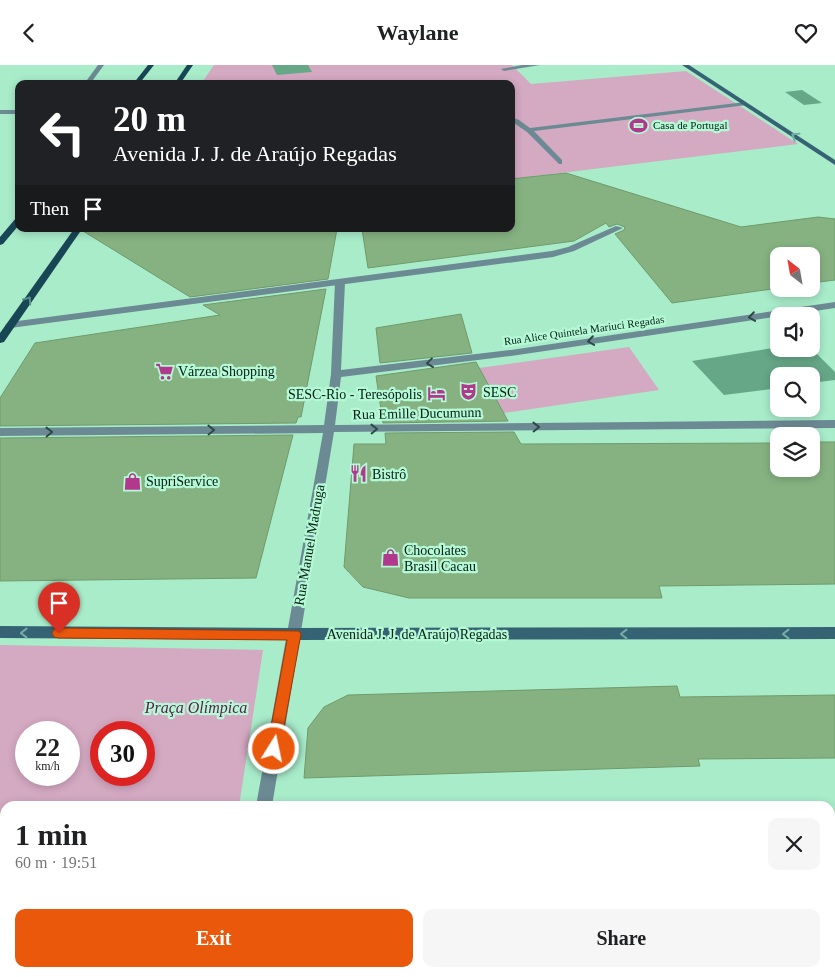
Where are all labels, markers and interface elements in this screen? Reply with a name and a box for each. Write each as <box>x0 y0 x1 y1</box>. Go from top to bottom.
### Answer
icon: back <box>15 19 43 47</box>
icon: heart <box>792 19 820 47</box>
text: Waylane <box>377 20 458 45</box>
icon: left <box>30 100 95 165</box>
text: 20 m <box>113 100 186 139</box>
sports icon: Casa de Portugal <box>629 115 649 135</box>
place label: Casa de Portugal <box>653 119 728 131</box>
one-way arrow <box>791 133 800 142</box>
text: Avenida J. J. de Araújo Regadas <box>113 141 397 166</box>
icon: arrive <box>79 195 107 223</box>
text: Then <box>30 198 69 219</box>
north arrow <box>770 247 820 297</box>
map controls <box>770 247 820 477</box>
one-way arrow <box>22 296 31 306</box>
button: sound <box>770 307 820 357</box>
one-way arrow <box>748 312 757 322</box>
street label: Rua Alice Quintela Mariuci Regadas <box>503 313 665 347</box>
one-way arrow <box>587 336 596 346</box>
one-way arrow <box>426 357 434 368</box>
supermarket icon: Várzea Shopping <box>154 361 174 381</box>
place label: Várzea Shopping <box>178 364 275 379</box>
button: search <box>770 367 820 417</box>
theatre icon: SESC <box>459 382 479 402</box>
hotel icon: SESC-Rio - Teresópolis <box>426 384 446 404</box>
place label: SESC <box>483 385 516 400</box>
place label: SESC-Rio - Teresópolis <box>288 387 422 402</box>
street label: Rua Emille Ducumunn <box>352 405 482 422</box>
one-way arrow <box>532 422 540 432</box>
one-way arrow <box>370 424 378 434</box>
one-way arrow <box>208 425 215 435</box>
one-way arrow <box>45 427 53 437</box>
button: layers <box>770 427 820 477</box>
restaurant icon: Bistrô <box>348 464 368 484</box>
place label: Bistrô <box>372 467 406 482</box>
shop icon: SupriService <box>122 471 142 491</box>
place label: SupriService <box>146 474 218 489</box>
street label: Rua Manuel Madruga <box>291 483 328 607</box>
place label: Chocolates Brasil Cacau <box>404 543 476 574</box>
shop icon: Chocolates Brasil Cacau <box>380 548 400 568</box>
pin <box>38 582 80 633</box>
icon: arrive <box>45 589 73 617</box>
street label: Avenida J. J. de Araújo Regadas <box>327 627 507 642</box>
one-way arrow <box>20 628 28 638</box>
one-way arrow <box>620 629 628 639</box>
one-way arrow <box>782 629 790 639</box>
park label: Praça Olímpica <box>144 699 247 717</box>
speed limit sign: 30 <box>90 721 155 786</box>
position arrow <box>247 722 299 774</box>
text: 22 <box>35 734 60 761</box>
text: km/h <box>35 759 60 773</box>
text: 1 min <box>15 818 88 851</box>
button: close <box>768 818 820 870</box>
text: 60 m · 19:51 <box>15 854 97 871</box>
button: Exit <box>15 909 413 967</box>
button: Share <box>423 909 820 967</box>

